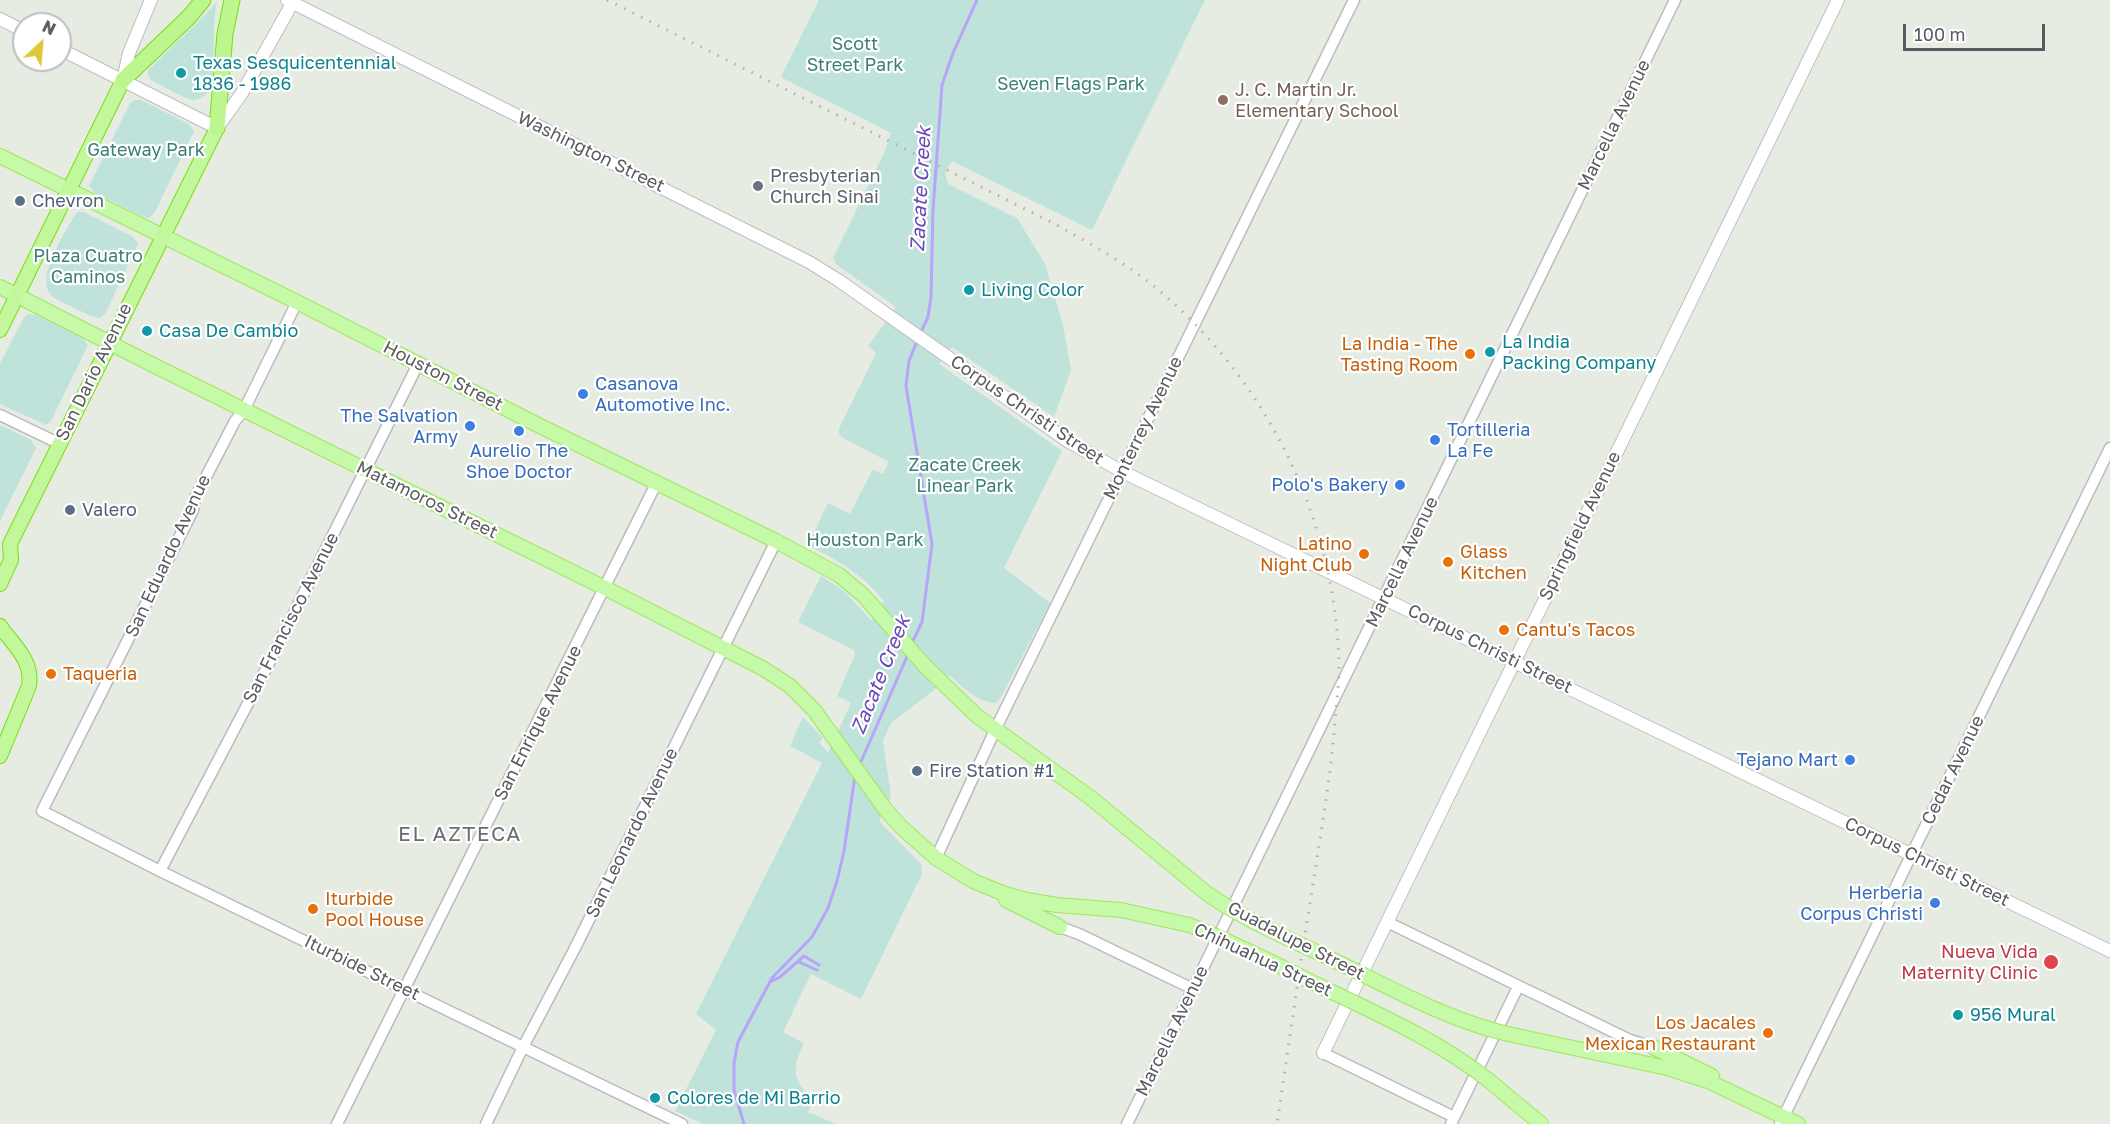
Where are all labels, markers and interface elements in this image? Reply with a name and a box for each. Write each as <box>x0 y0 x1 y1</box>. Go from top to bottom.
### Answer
north arrow <box>12 12 72 72</box>
scale bar <box>1906 12 2048 50</box>
text: N <box>39 16 59 39</box>
text: 100 m <box>1914 23 1965 45</box>
park label: Scott Street Park <box>807 33 903 76</box>
place label: Texas Sesquicentennial 1836 - 1986 <box>193 52 397 94</box>
street label: Marcella Avenue <box>1573 56 1655 194</box>
marker: Texas Sesquicentennial 1836 - 1986 <box>174 66 188 80</box>
park label: Seven Flags Park <box>997 73 1145 95</box>
place label: J. C. Martin Jr. Elementary School <box>1235 79 1399 122</box>
marker: J. C. Martin Jr. Elementary School <box>1216 93 1230 107</box>
street label: Washington Street <box>514 107 668 197</box>
water label: Zacate Creek <box>906 126 936 252</box>
park label: Gateway Park <box>87 139 205 161</box>
place label: Presbyterian Church Sinai <box>770 165 881 207</box>
marker: Presbyterian Church Sinai <box>751 179 765 193</box>
place label: Chevron <box>32 190 104 212</box>
marker: Chevron <box>13 194 27 208</box>
park label: Plaza Cuatro Caminos <box>33 245 143 288</box>
place label: Living Color <box>981 279 1084 301</box>
marker: Living Color <box>962 283 976 297</box>
street label: San Dario Avenue <box>51 300 137 444</box>
place label: Casa De Cambio <box>159 320 298 342</box>
marker: Casa De Cambio <box>140 324 154 338</box>
place label: La India Packing Company <box>1502 331 1656 374</box>
place label: La India - The Tasting Room <box>1340 333 1458 376</box>
street label: Houston Street <box>379 336 507 416</box>
marker: La India Packing Company <box>1483 345 1497 359</box>
marker: La India - The Tasting Room <box>1463 347 1477 361</box>
street label: Corpus Christi Street <box>946 351 1108 469</box>
street label: Monterrey Avenue <box>1099 353 1187 503</box>
place label: Casanova Automotive Inc. <box>595 373 731 416</box>
marker: Casanova Automotive Inc. <box>576 387 590 401</box>
place label: The Salvation Army <box>340 405 458 448</box>
marker: The Salvation Army <box>463 419 477 433</box>
place label: Tortilleria La Fe <box>1447 419 1531 462</box>
marker: Aurelio The Shoe Doctor <box>512 424 526 438</box>
marker: Tortilleria La Fe <box>1428 433 1442 447</box>
place label: Aurelio The Shoe Doctor <box>466 440 572 482</box>
street label: Springfield Avenue <box>1535 448 1625 604</box>
park label: Zacate Creek Linear Park <box>908 454 1022 496</box>
street label: Matamoros Street <box>353 456 501 544</box>
street label: San Eduardo Avenue <box>121 471 215 641</box>
place label: Polo's Bakery <box>1271 474 1388 496</box>
marker: Polo's Bakery <box>1393 478 1407 492</box>
street label: Marcella Avenue <box>1361 493 1443 631</box>
place label: Valero <box>82 499 137 521</box>
marker: Valero <box>63 503 77 517</box>
street label: San Francisco Avenue <box>239 529 343 707</box>
park label: Houston Park <box>806 529 924 551</box>
place label: Latino Night Club <box>1260 533 1352 576</box>
place label: Glass Kitchen <box>1460 541 1527 584</box>
marker: Latino Night Club <box>1357 547 1371 561</box>
marker: Glass Kitchen <box>1441 555 1455 569</box>
street label: Corpus Christi Street <box>1404 600 1576 698</box>
water label: Zacate Creek <box>846 612 916 738</box>
place label: Cantu's Tacos <box>1516 619 1635 641</box>
marker: Cantu's Tacos <box>1497 623 1511 637</box>
street label: San Enrique Avenue <box>489 642 587 804</box>
place label: Taqueria <box>63 663 137 685</box>
marker: Taqueria <box>44 667 58 681</box>
street label: Cedar Avenue <box>1917 712 1989 828</box>
street label: San Leonardo Avenue <box>581 744 683 922</box>
place label: Tejano Mart <box>1736 749 1838 771</box>
marker: Tejano Mart <box>1843 753 1857 767</box>
place label: Fire Station #1 <box>929 760 1054 782</box>
marker: Fire Station #1 <box>910 764 924 778</box>
street label: Corpus Christi Street <box>1841 813 2013 911</box>
district label: EL AZTECA <box>398 821 522 847</box>
place label: Herberia Corpus Christi <box>1800 882 1923 924</box>
place label: Iturbide Pool House <box>325 888 424 930</box>
marker: Herberia Corpus Christi <box>1928 896 1942 910</box>
street label: Guadalupe Street <box>1224 897 1368 985</box>
marker: Iturbide Pool House <box>306 902 320 916</box>
street label: Chihuahua Street <box>1190 918 1336 1002</box>
street label: Iturbide Street <box>301 931 423 1005</box>
place label: Nueva Vida Maternity Clinic <box>1901 941 2038 984</box>
marker: Nueva Vida Maternity Clinic <box>2042 953 2060 971</box>
street label: Marcella Avenue <box>1131 962 1213 1100</box>
place label: 956 Mural <box>1970 1004 2056 1026</box>
marker: 956 Mural <box>1951 1008 1965 1022</box>
place label: Los Jacales Mexican Restaurant <box>1585 1012 1756 1054</box>
marker: Los Jacales Mexican Restaurant <box>1761 1026 1775 1040</box>
place label: Colores de Mi Barrio <box>667 1087 840 1109</box>
marker: Colores de Mi Barrio <box>648 1091 662 1105</box>

